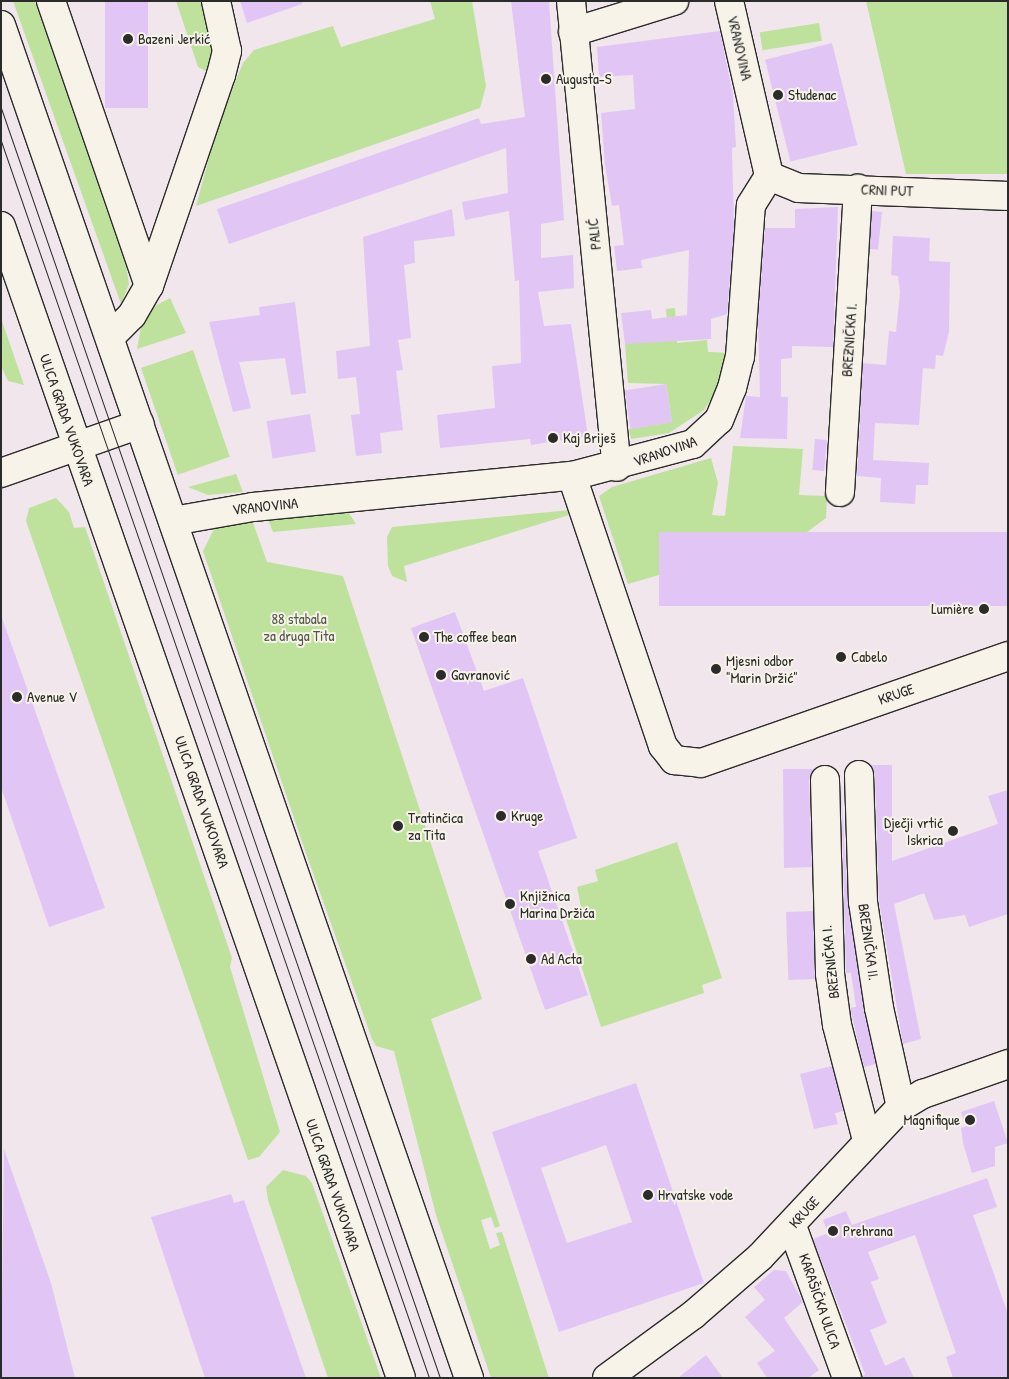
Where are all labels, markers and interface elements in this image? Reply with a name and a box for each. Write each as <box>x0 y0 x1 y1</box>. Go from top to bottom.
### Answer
street label: VRANOVINA <box>724 14 756 82</box>
place label: Bazeni Jerkić <box>138 30 210 48</box>
marker: Bazeni Jerkić <box>122 33 134 45</box>
place label: Augusta-S <box>556 70 612 88</box>
marker: Augusta-S <box>540 73 552 85</box>
place label: Studenac <box>788 86 836 104</box>
marker: Studenac <box>772 89 784 101</box>
street label: CRNI PUT <box>860 180 914 200</box>
street label: PALIĆ <box>583 217 605 251</box>
street label: BREZNIČKA I. <box>837 303 861 377</box>
street label: ULICA GRADA VUKOVARA <box>36 352 98 488</box>
place label: Kaj Briješ <box>563 429 616 447</box>
marker: Kaj Briješ <box>547 432 559 444</box>
street label: VRANOVINA <box>631 432 699 470</box>
street label: VRANOVINA <box>231 494 299 518</box>
place label: Lumière <box>931 600 974 618</box>
marker: Lumière <box>978 603 990 615</box>
park label: 88 stabala za druga Tita <box>264 609 334 644</box>
place label: The coffee bean <box>434 628 517 646</box>
marker: The coffee bean <box>418 631 430 643</box>
place label: Cabelo <box>851 648 887 666</box>
place label: Mjesni odbor "Marin Držić" <box>726 651 798 686</box>
marker: Cabelo <box>835 651 847 663</box>
marker: Mjesni odbor "Marin Držić" <box>710 663 722 675</box>
place label: Gavranović <box>451 666 510 684</box>
marker: Gavranović <box>435 669 447 681</box>
street label: KRUGE <box>876 680 916 708</box>
place label: Avenue V <box>27 688 77 706</box>
marker: Avenue V <box>11 691 23 703</box>
street label: ULICA GRADA VUKOVARA <box>171 734 233 870</box>
place label: Kruge <box>511 807 543 825</box>
place label: Tratinčica za Tita <box>408 808 463 843</box>
marker: Kruge <box>495 810 507 822</box>
place label: Dječji vrtić Iskrica <box>884 813 943 848</box>
marker: Tratinčica za Tita <box>392 820 404 832</box>
marker: Dječji vrtić Iskrica <box>947 825 959 837</box>
place label: Knjižnica Marina Držića <box>520 886 594 921</box>
marker: Knjižnica Marina Držića <box>504 898 516 910</box>
street label: BREZNIČKA II. <box>855 902 883 982</box>
street label: BREZNIČKA I. <box>817 924 843 1000</box>
place label: Ad Acta <box>541 950 582 968</box>
marker: Ad Acta <box>525 953 537 965</box>
place label: Magnifique <box>903 1111 960 1129</box>
marker: Magnifique <box>964 1114 976 1126</box>
street label: ULICA GRADA VUKOVARA <box>302 1117 364 1253</box>
place label: Hrvatske vode <box>658 1186 733 1204</box>
marker: Hrvatske vode <box>642 1189 654 1201</box>
street label: KRUGE <box>785 1192 823 1232</box>
place label: Prehrana <box>843 1222 893 1240</box>
marker: Prehrana <box>827 1225 839 1237</box>
street label: KARAŠIČKA ULICA <box>795 1251 845 1351</box>

